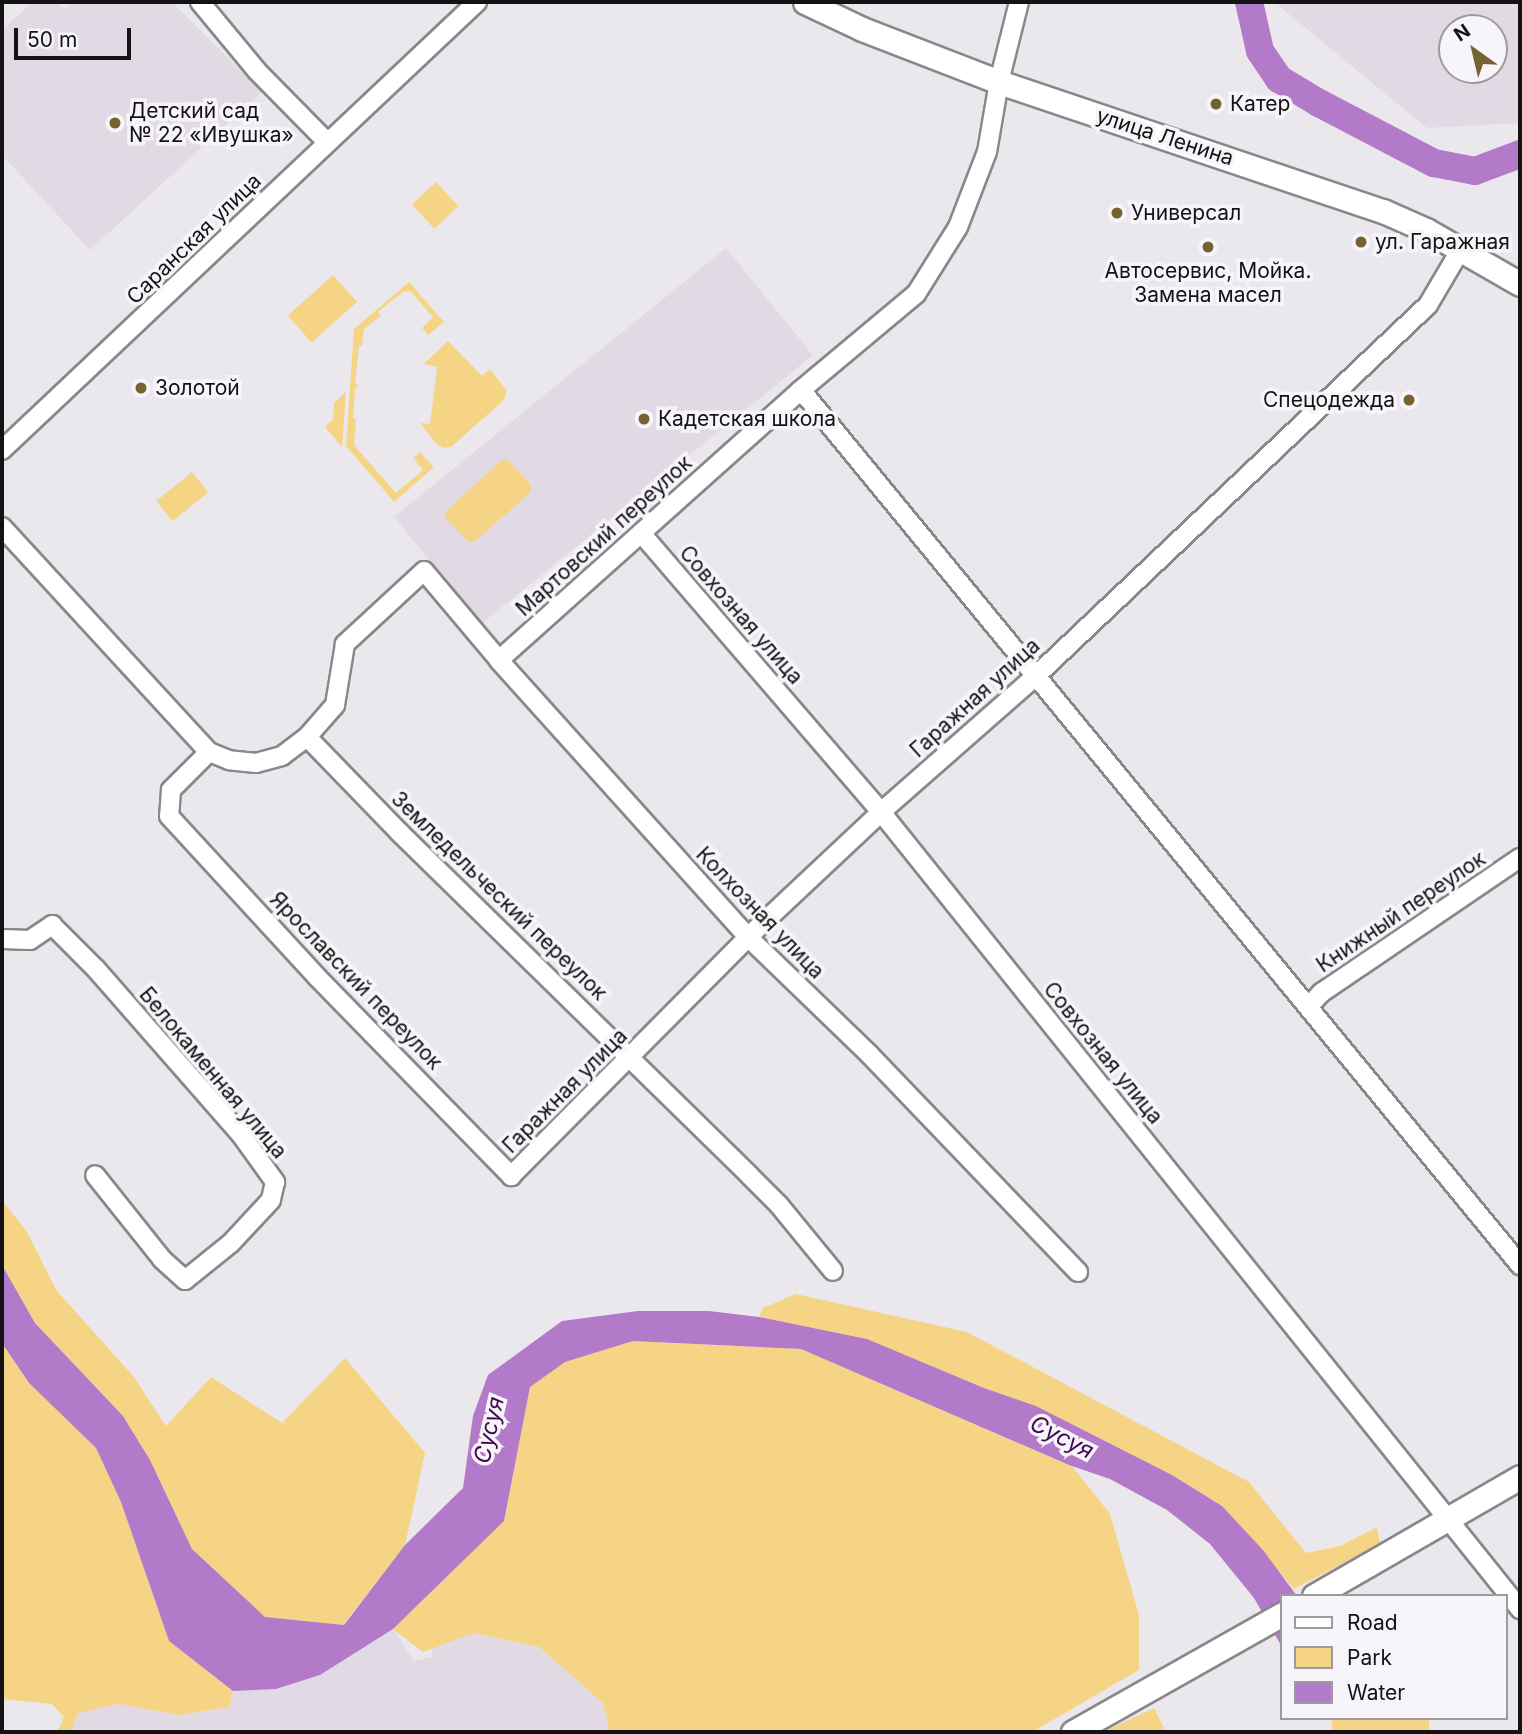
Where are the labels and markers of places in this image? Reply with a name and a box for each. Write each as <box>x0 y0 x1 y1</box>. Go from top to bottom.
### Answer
place label: Катер <box>1230 91 1290 117</box>
marker: Катер <box>1208 96 1224 112</box>
place label: Детский сад № 22 «Ивушка» <box>129 98 294 148</box>
marker: Детский сад № 22 «Ивушка» <box>107 115 123 131</box>
place label: Универсал <box>1131 200 1241 226</box>
marker: Универсал <box>1109 205 1125 221</box>
place label: ул. Гаражная <box>1375 229 1510 255</box>
marker: ул. Гаражная <box>1353 234 1369 250</box>
marker: Автосервис, Мойка. Замена масел <box>1200 239 1216 255</box>
place label: Автосервис, Мойка. Замена масел <box>1105 258 1311 308</box>
place label: Золотой <box>155 375 240 401</box>
marker: Золотой <box>133 380 149 396</box>
place label: Спецодежда <box>1263 387 1395 413</box>
marker: Спецодежда <box>1401 392 1417 408</box>
place label: Кадетская школа <box>658 406 836 432</box>
marker: Кадетская школа <box>636 411 652 427</box>

